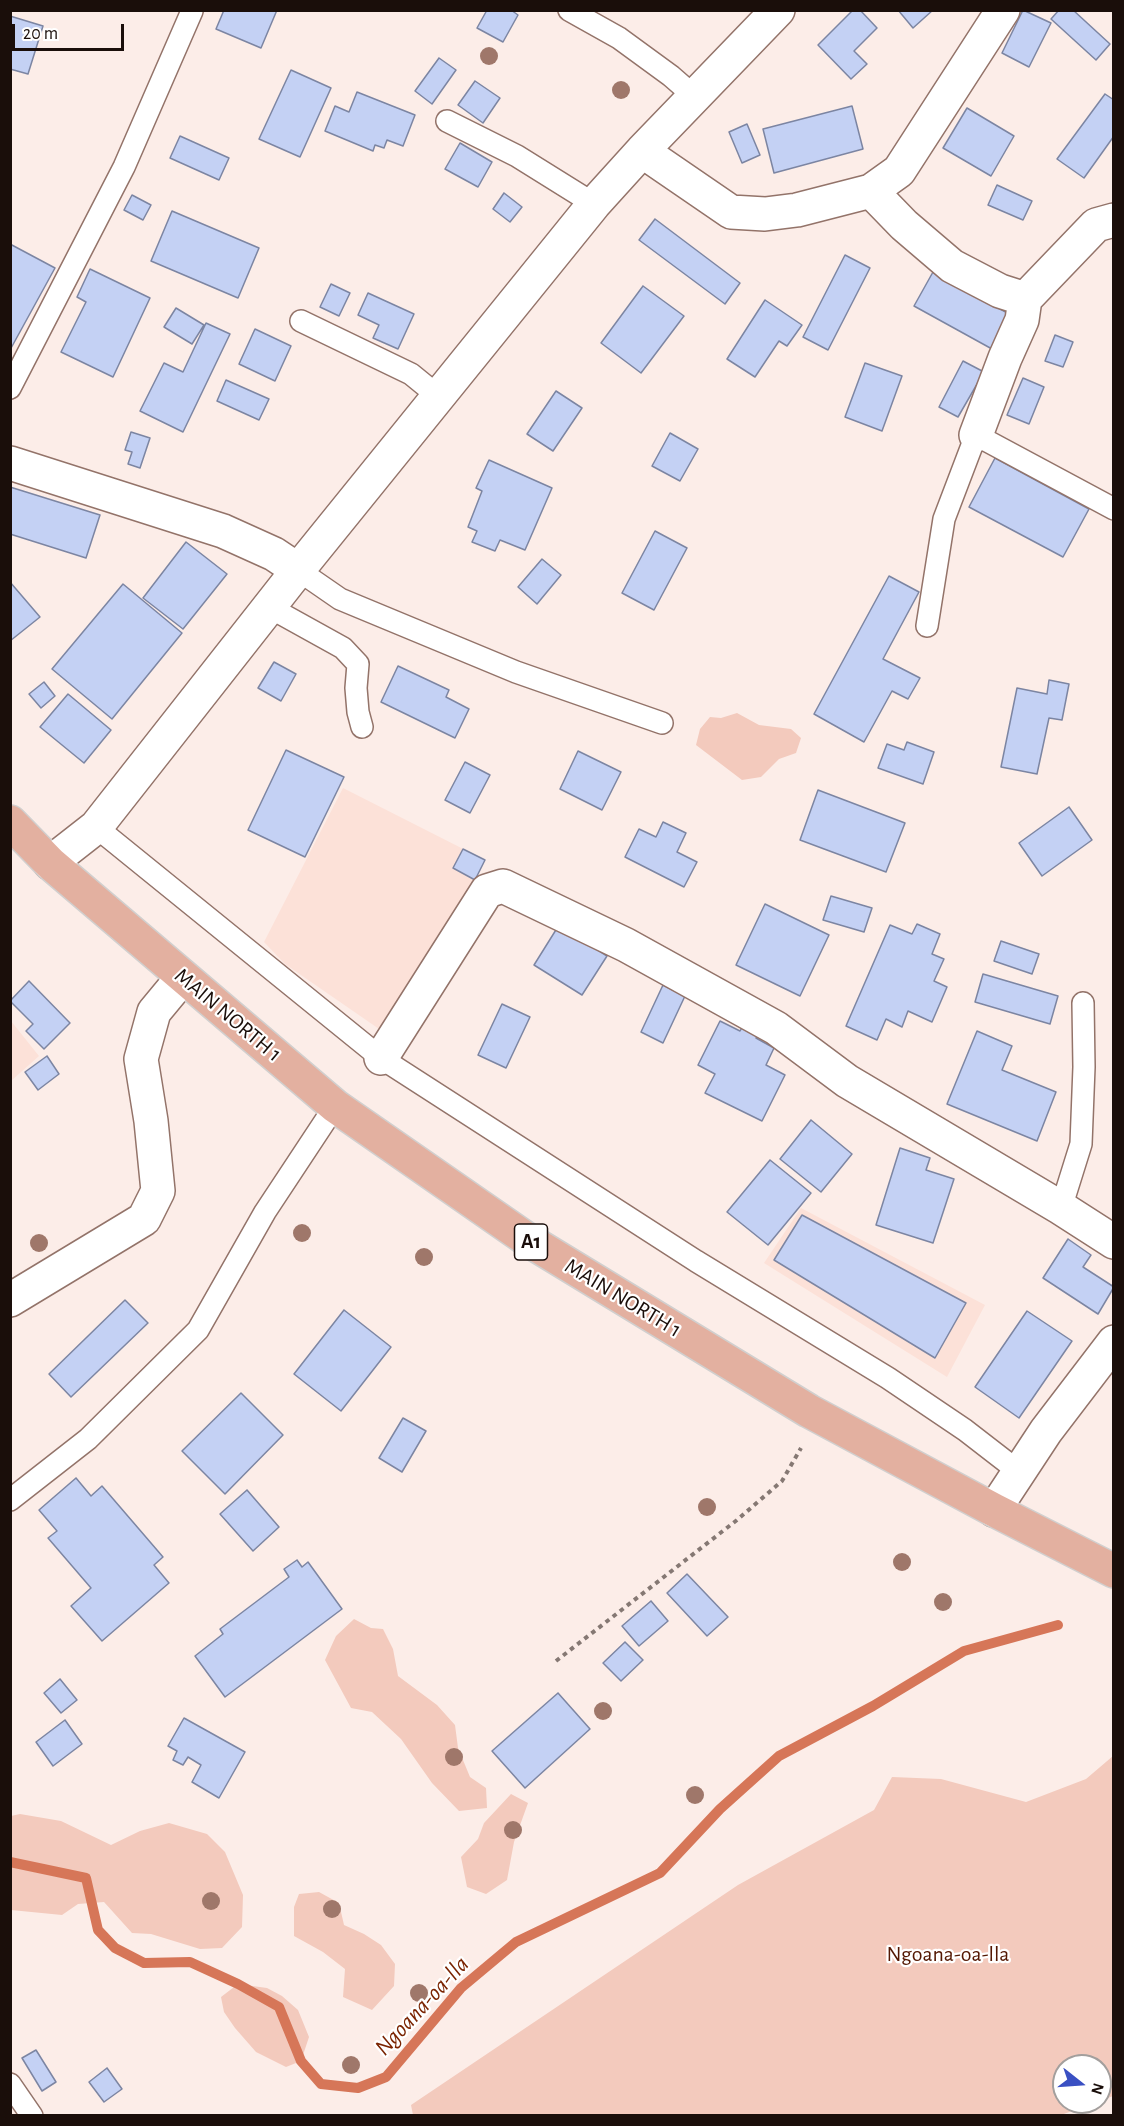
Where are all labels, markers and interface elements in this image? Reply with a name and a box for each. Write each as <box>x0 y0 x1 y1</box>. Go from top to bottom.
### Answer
scale bar <box>15 12 128 50</box>
text: 20 m <box>23 25 58 43</box>
street label: MAIN NORTH 1 <box>169 963 287 1067</box>
road number: A1 <box>514 1224 548 1260</box>
street label: MAIN NORTH 1 <box>560 1253 686 1343</box>
park label: Ngoana-oa-lla <box>887 1941 1009 1967</box>
water label: Ngoana-oa-lla <box>369 1950 475 2062</box>
north arrow <box>1052 2054 1112 2114</box>
text: N <box>1088 2081 1107 2096</box>

